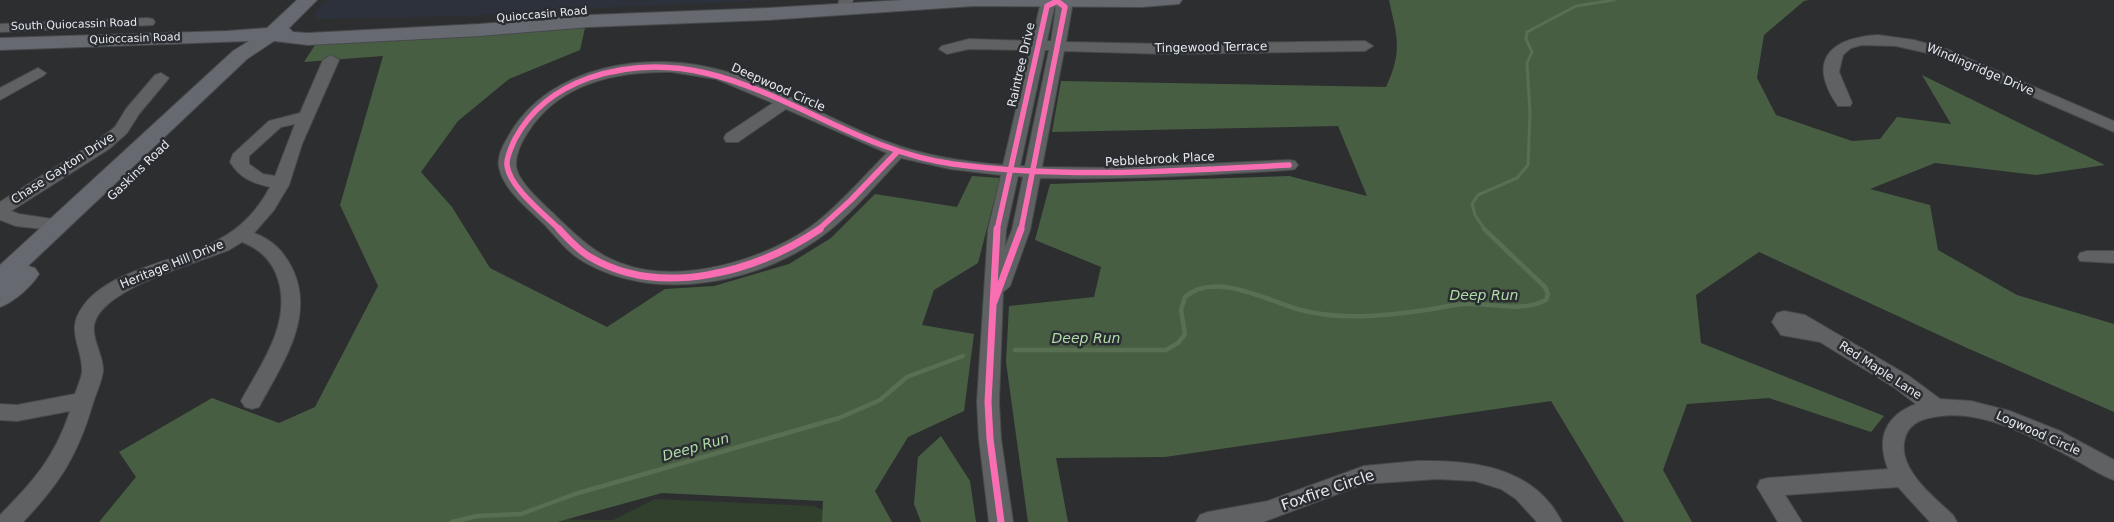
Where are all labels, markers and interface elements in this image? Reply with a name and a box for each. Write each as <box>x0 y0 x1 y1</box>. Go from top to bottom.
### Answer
street label: Quioccasin Road <box>496 4 588 26</box>
street label: South Quiocassin Road <box>11 16 137 34</box>
street label: Raintree Drive <box>1005 21 1039 109</box>
street label: Quioccasin Road <box>89 31 181 47</box>
street label: Tingewood Terrace <box>1155 40 1267 56</box>
street label: Windingridge Drive <box>1924 41 2036 99</box>
street label: Deepwood Circle <box>729 61 827 115</box>
street label: Chase Gayton Drive <box>9 130 117 208</box>
street label: Gaskins Road <box>105 138 173 204</box>
street label: Pebblebrook Place <box>1105 150 1215 170</box>
street label: Heritage Hill Drive <box>118 238 226 292</box>
water label: Deep Run <box>1450 288 1518 304</box>
water label: Deep Run <box>1052 331 1120 347</box>
street label: Red Maple Lane <box>1836 339 1924 403</box>
street label: Logwood Circle <box>1993 409 2083 459</box>
water label: Deep Run <box>661 430 731 466</box>
street label: Foxfire Circle <box>1279 467 1377 515</box>

